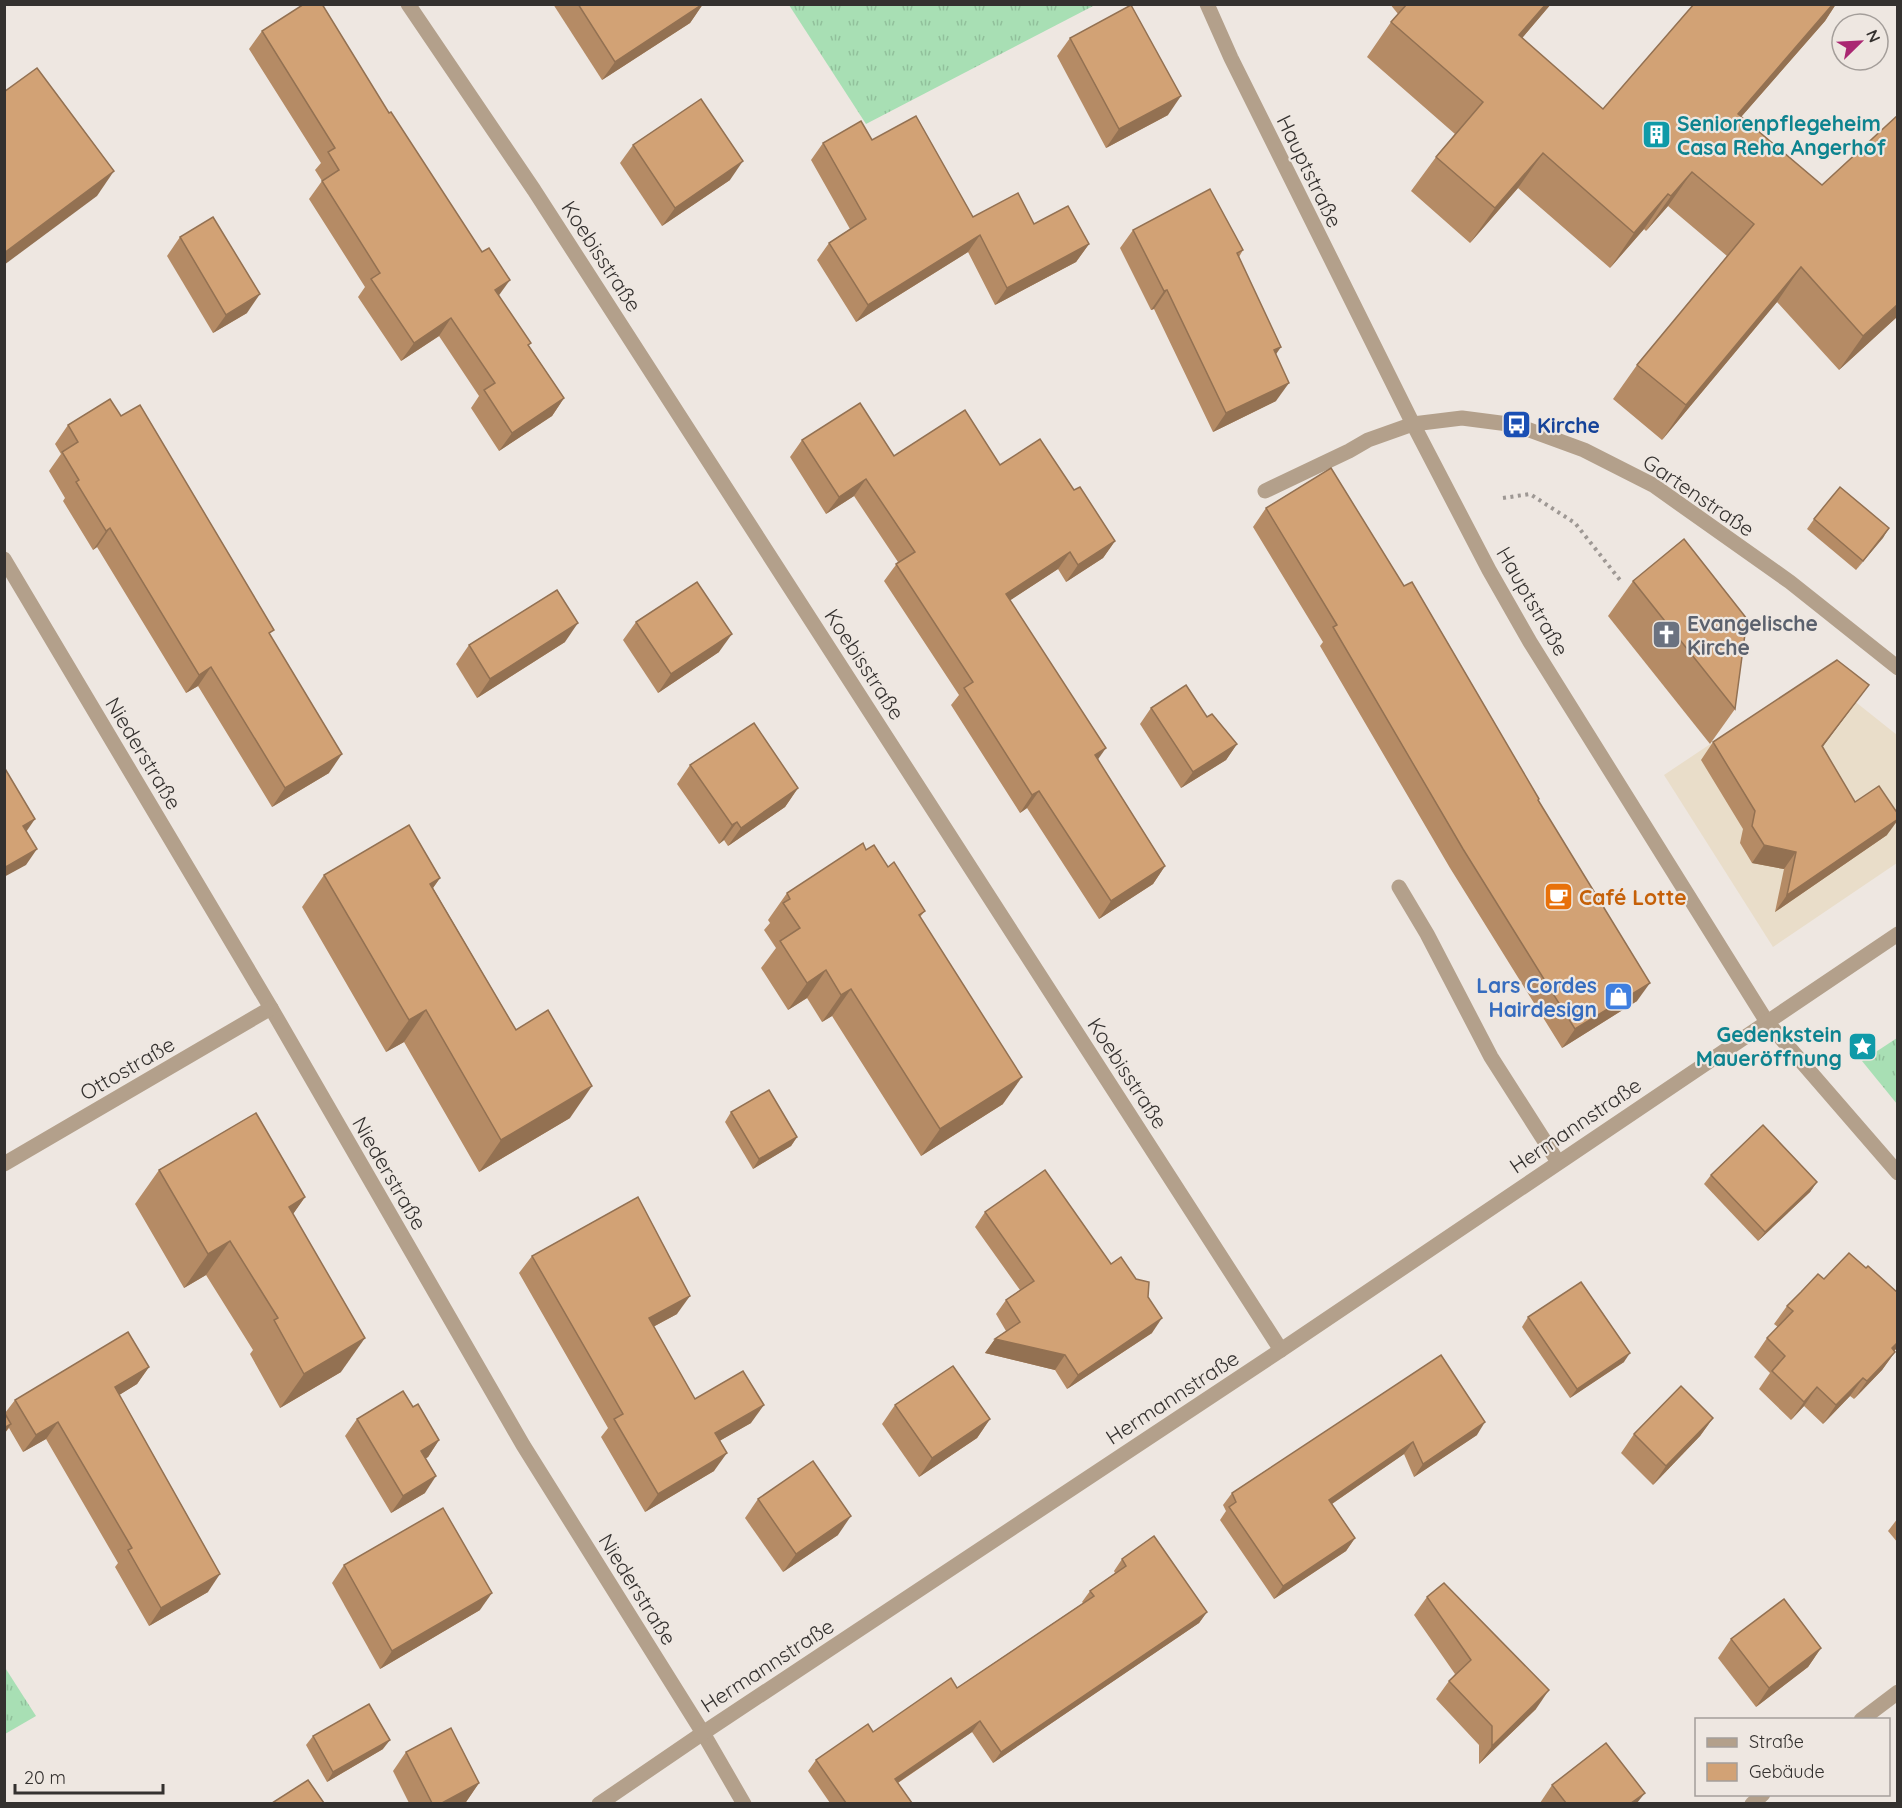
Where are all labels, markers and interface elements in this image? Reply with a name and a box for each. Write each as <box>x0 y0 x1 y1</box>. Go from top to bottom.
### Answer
north arrow <box>1830 12 1890 72</box>
text: N <box>1862 26 1885 45</box>
street label: Hauptstraße <box>1272 110 1348 232</box>
place label: Seniorenpflegeheim Casa Reha Angerhof <box>1677 110 1887 160</box>
building icon: Seniorenpflegeheim Casa Reha Angerhof <box>1640 119 1672 151</box>
street label: Koebisstraße <box>556 195 648 317</box>
bus stop icon: Kirche <box>1500 409 1532 441</box>
place label: Kirche <box>1537 412 1600 438</box>
street label: Gartenstraße <box>1638 448 1760 542</box>
street label: Hauptstraße <box>1491 542 1575 660</box>
street label: Koebisstraße <box>819 603 911 725</box>
place label: Evangelische Kirche <box>1687 610 1818 660</box>
church icon: Evangelische Kirche <box>1650 619 1682 651</box>
street label: Niederstraße <box>100 692 188 814</box>
cafe icon: Café Lotte <box>1542 881 1574 913</box>
place label: Café Lotte <box>1579 884 1687 910</box>
place label: Lars Cordes Hairdesign <box>1476 972 1597 1022</box>
shop icon: Lars Cordes Hairdesign <box>1602 981 1634 1013</box>
street label: Koebisstraße <box>1082 1012 1174 1134</box>
place label: Gedenkstein Maueröffnung <box>1696 1021 1842 1071</box>
street label: Ottostraße <box>75 1030 179 1106</box>
place icon: Gedenkstein Maueröffnung <box>1847 1030 1879 1062</box>
street label: Hermannstraße <box>1504 1071 1646 1179</box>
street label: Niederstraße <box>347 1112 433 1234</box>
street label: Hermannstraße <box>1101 1344 1243 1450</box>
street label: Niederstraße <box>593 1528 683 1650</box>
street label: Hermannstraße <box>696 1612 838 1718</box>
legend <box>1695 1718 1890 1796</box>
text: Straße <box>1749 1730 1804 1753</box>
scale bar <box>15 1757 164 1795</box>
text: Gebäude <box>1749 1760 1825 1783</box>
text: 20 m <box>24 1766 66 1789</box>

